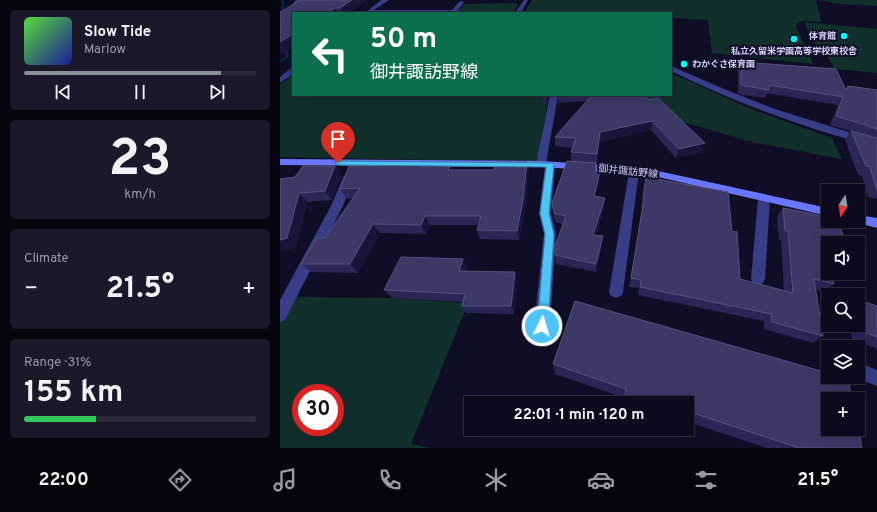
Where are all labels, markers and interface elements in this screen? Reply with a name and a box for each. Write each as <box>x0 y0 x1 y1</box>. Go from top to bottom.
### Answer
text: 50 m <box>370 22 437 58</box>
text: Slow Tide <box>84 23 151 42</box>
icon: left <box>304 28 356 80</box>
place label: 体育館 <box>808 31 836 42</box>
marker: 体育館 <box>839 31 849 41</box>
marker: 私立久留米学園高等学校東校舎 <box>789 34 799 44</box>
text: Marlow <box>84 42 126 58</box>
place label: 私立久留米学園高等学校東校舎 <box>731 46 857 57</box>
marker: わかぐさ保育園 <box>679 59 689 69</box>
place label: わかぐさ保育園 <box>692 59 755 70</box>
text: 御井諏訪野線 <box>370 62 478 85</box>
icon: previous <box>52 81 74 103</box>
icon: pause <box>129 81 151 103</box>
icon: next <box>206 81 228 103</box>
pin <box>321 122 355 163</box>
text: 23 <box>109 128 171 194</box>
icon: arrive <box>327 128 349 150</box>
street label: 御井諏訪野線 <box>597 162 659 182</box>
north arrow <box>821 184 865 228</box>
map controls <box>821 184 865 436</box>
text: km/h <box>124 187 156 203</box>
button: sound <box>821 236 865 280</box>
text: Climate <box>24 251 69 267</box>
text: 21.5° <box>106 271 174 308</box>
text: − <box>24 276 38 303</box>
text: + <box>242 276 256 303</box>
button: search <box>821 288 865 332</box>
position arrow <box>521 305 563 347</box>
button: layers <box>821 340 865 384</box>
text: Range · 31% <box>24 355 91 371</box>
text: 155 km <box>24 375 123 412</box>
speed limit sign: 30 <box>292 384 344 436</box>
button: + <box>821 392 865 436</box>
text: 22:01 · 1 min · 120 m <box>514 406 644 425</box>
icon: directions <box>166 466 194 494</box>
icon: music <box>271 466 299 494</box>
icon: phone <box>376 466 404 494</box>
icon: climate <box>482 466 510 494</box>
icon: car <box>587 466 615 494</box>
icon: filters <box>692 466 720 494</box>
text: 22:00 <box>39 469 89 492</box>
text: 21.5° <box>797 469 838 492</box>

